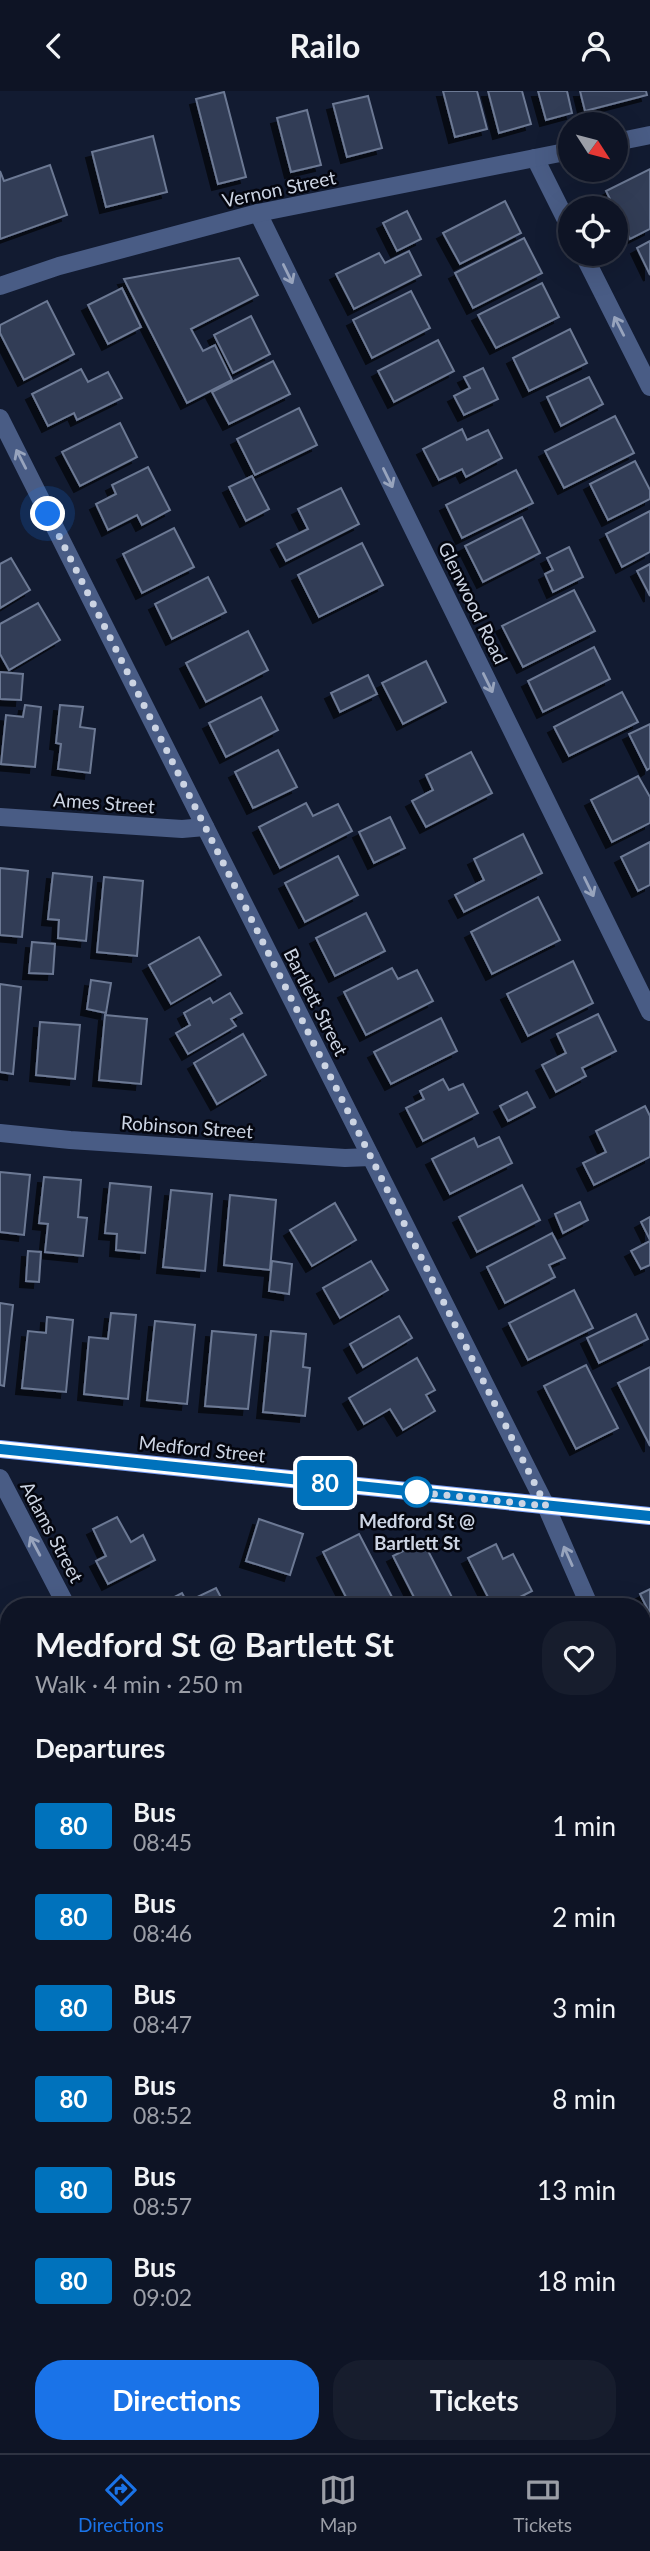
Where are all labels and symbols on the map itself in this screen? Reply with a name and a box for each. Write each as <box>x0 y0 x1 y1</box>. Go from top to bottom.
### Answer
north arrow <box>558 112 628 182</box>
street label: Vernon Street <box>220 165 338 212</box>
one-way arrow <box>281 263 295 284</box>
one-way arrow <box>612 316 626 337</box>
one-way arrow <box>13 449 27 470</box>
one-way arrow <box>382 467 395 488</box>
your location <box>30 496 65 531</box>
street label: Glenwood Road <box>434 538 513 668</box>
one-way arrow <box>482 672 496 693</box>
street label: Ames Street <box>53 787 156 818</box>
one-way arrow <box>582 876 596 897</box>
street label: Bartlett Street <box>279 944 353 1060</box>
street label: Robinson Street <box>120 1110 254 1143</box>
street label: Medford Street <box>138 1430 267 1467</box>
line badge: 80 <box>294 1460 356 1506</box>
street label: Adams Street <box>16 1477 89 1587</box>
marker: Medford St @ Bartlett St <box>402 1477 432 1507</box>
place label: Medford St @ Bartlett St <box>359 1509 475 1554</box>
one-way arrow <box>28 1536 41 1557</box>
one-way arrow <box>561 1546 574 1567</box>

